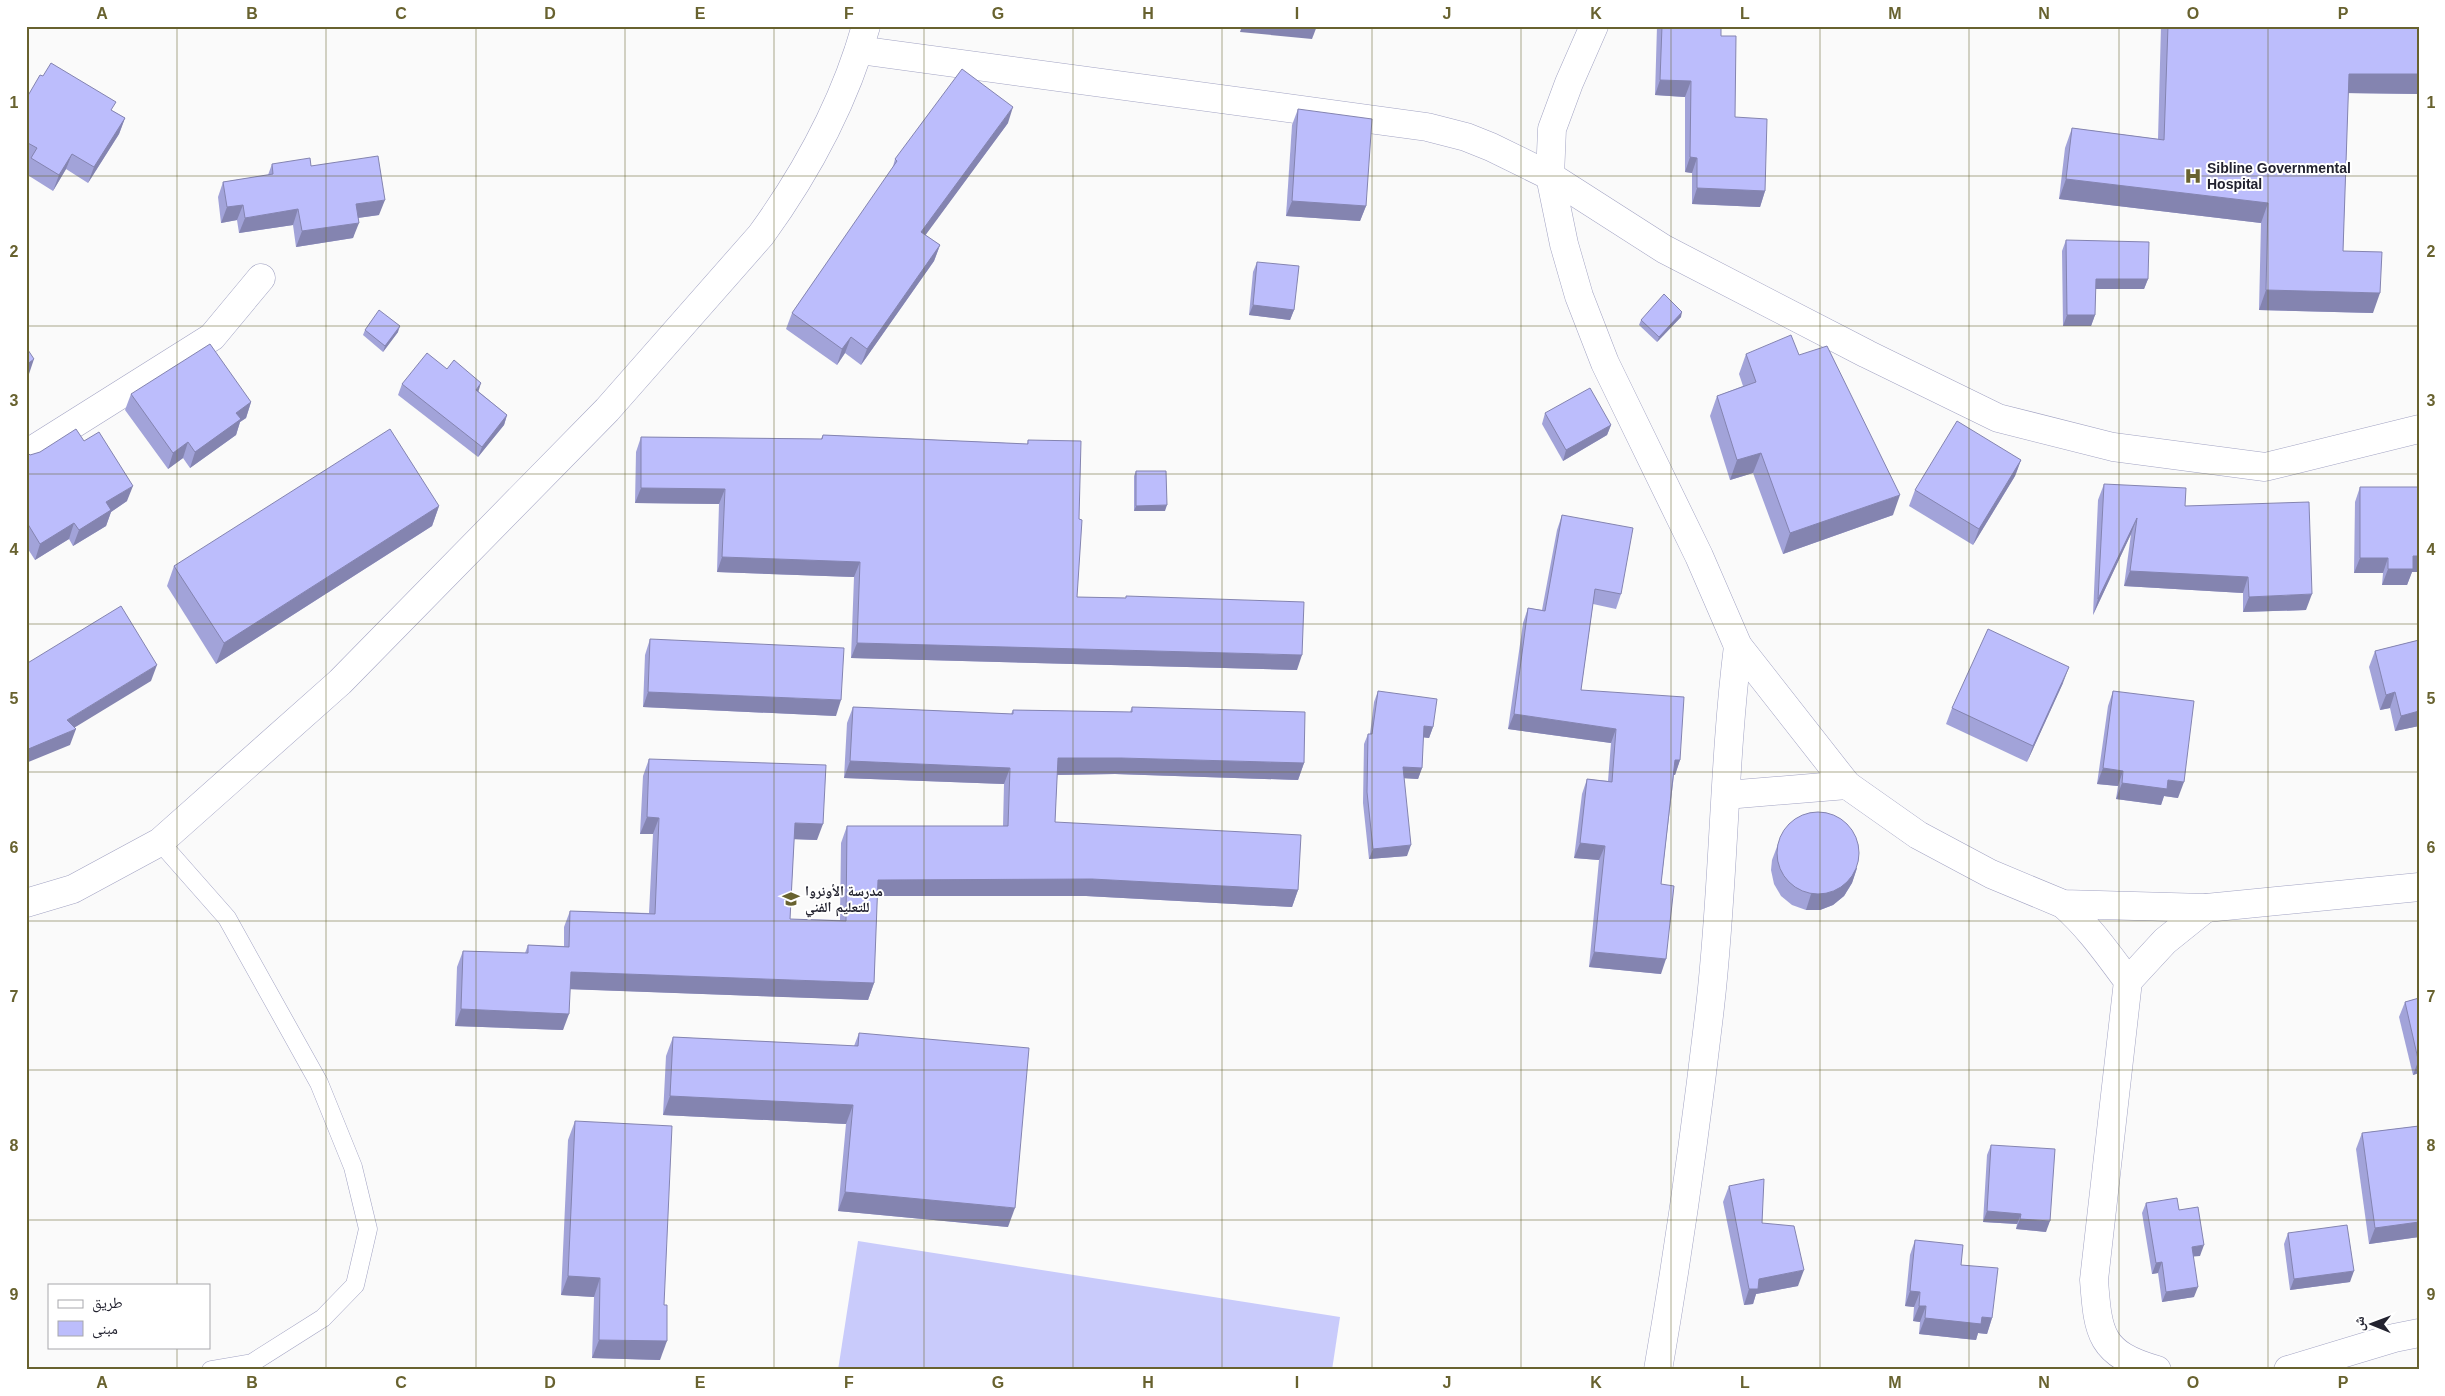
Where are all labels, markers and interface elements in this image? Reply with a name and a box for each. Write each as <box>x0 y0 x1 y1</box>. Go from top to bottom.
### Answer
text: A <box>96 5 108 22</box>
text: B <box>246 5 258 22</box>
text: C <box>395 5 407 22</box>
text: D <box>544 5 556 22</box>
text: E <box>695 5 706 22</box>
text: F <box>844 5 854 22</box>
text: G <box>992 5 1004 22</box>
text: H <box>1142 5 1154 22</box>
text: I <box>1295 5 1299 22</box>
text: J <box>1443 5 1451 22</box>
text: K <box>1590 5 1602 22</box>
text: L <box>1740 5 1750 22</box>
text: M <box>1888 5 1902 22</box>
text: N <box>2038 5 2050 22</box>
text: O <box>2187 5 2199 22</box>
text: P <box>2338 5 2349 22</box>
text: 1 <box>10 94 19 111</box>
text: 1 <box>2427 94 2436 111</box>
place label: Sibline Governmental Hospital <box>2207 160 2351 192</box>
hospital icon: Sibline Governmental Hospital <box>2183 166 2203 186</box>
text: 2 <box>10 243 19 260</box>
text: 2 <box>2427 243 2436 260</box>
text: 3 <box>10 392 19 409</box>
text: 3 <box>2427 392 2436 409</box>
text: 4 <box>10 541 19 558</box>
text: 4 <box>2427 541 2436 558</box>
text: 5 <box>10 690 19 707</box>
text: 5 <box>2427 690 2436 707</box>
text: 6 <box>10 839 19 856</box>
text: 6 <box>2427 839 2436 856</box>
place label: مدرسة الأونروا للتعليم الفني <box>805 883 883 918</box>
school or university icon: مدرسة الأونروا للتعليم الفني <box>781 889 801 909</box>
text: 7 <box>10 988 19 1005</box>
text: 7 <box>2427 988 2436 1005</box>
text: 8 <box>10 1137 19 1154</box>
text: 8 <box>2427 1137 2436 1154</box>
legend <box>48 1284 210 1348</box>
text: 9 <box>10 1286 19 1303</box>
text: 9 <box>2427 1286 2436 1303</box>
text: طريق <box>92 1294 123 1313</box>
north arrow <box>2348 1298 2398 1348</box>
text: ش <box>2351 1316 2368 1331</box>
text: مبنى <box>92 1320 118 1339</box>
text: A <box>96 1374 108 1391</box>
text: B <box>246 1374 258 1391</box>
text: C <box>395 1374 407 1391</box>
text: D <box>544 1374 556 1391</box>
text: E <box>695 1374 706 1391</box>
text: F <box>844 1374 854 1391</box>
text: G <box>992 1374 1004 1391</box>
text: H <box>1142 1374 1154 1391</box>
text: I <box>1295 1374 1299 1391</box>
text: J <box>1443 1374 1451 1391</box>
text: K <box>1590 1374 1602 1391</box>
text: L <box>1740 1374 1750 1391</box>
text: M <box>1888 1374 1902 1391</box>
text: N <box>2038 1374 2050 1391</box>
text: O <box>2187 1374 2199 1391</box>
text: P <box>2338 1374 2349 1391</box>

